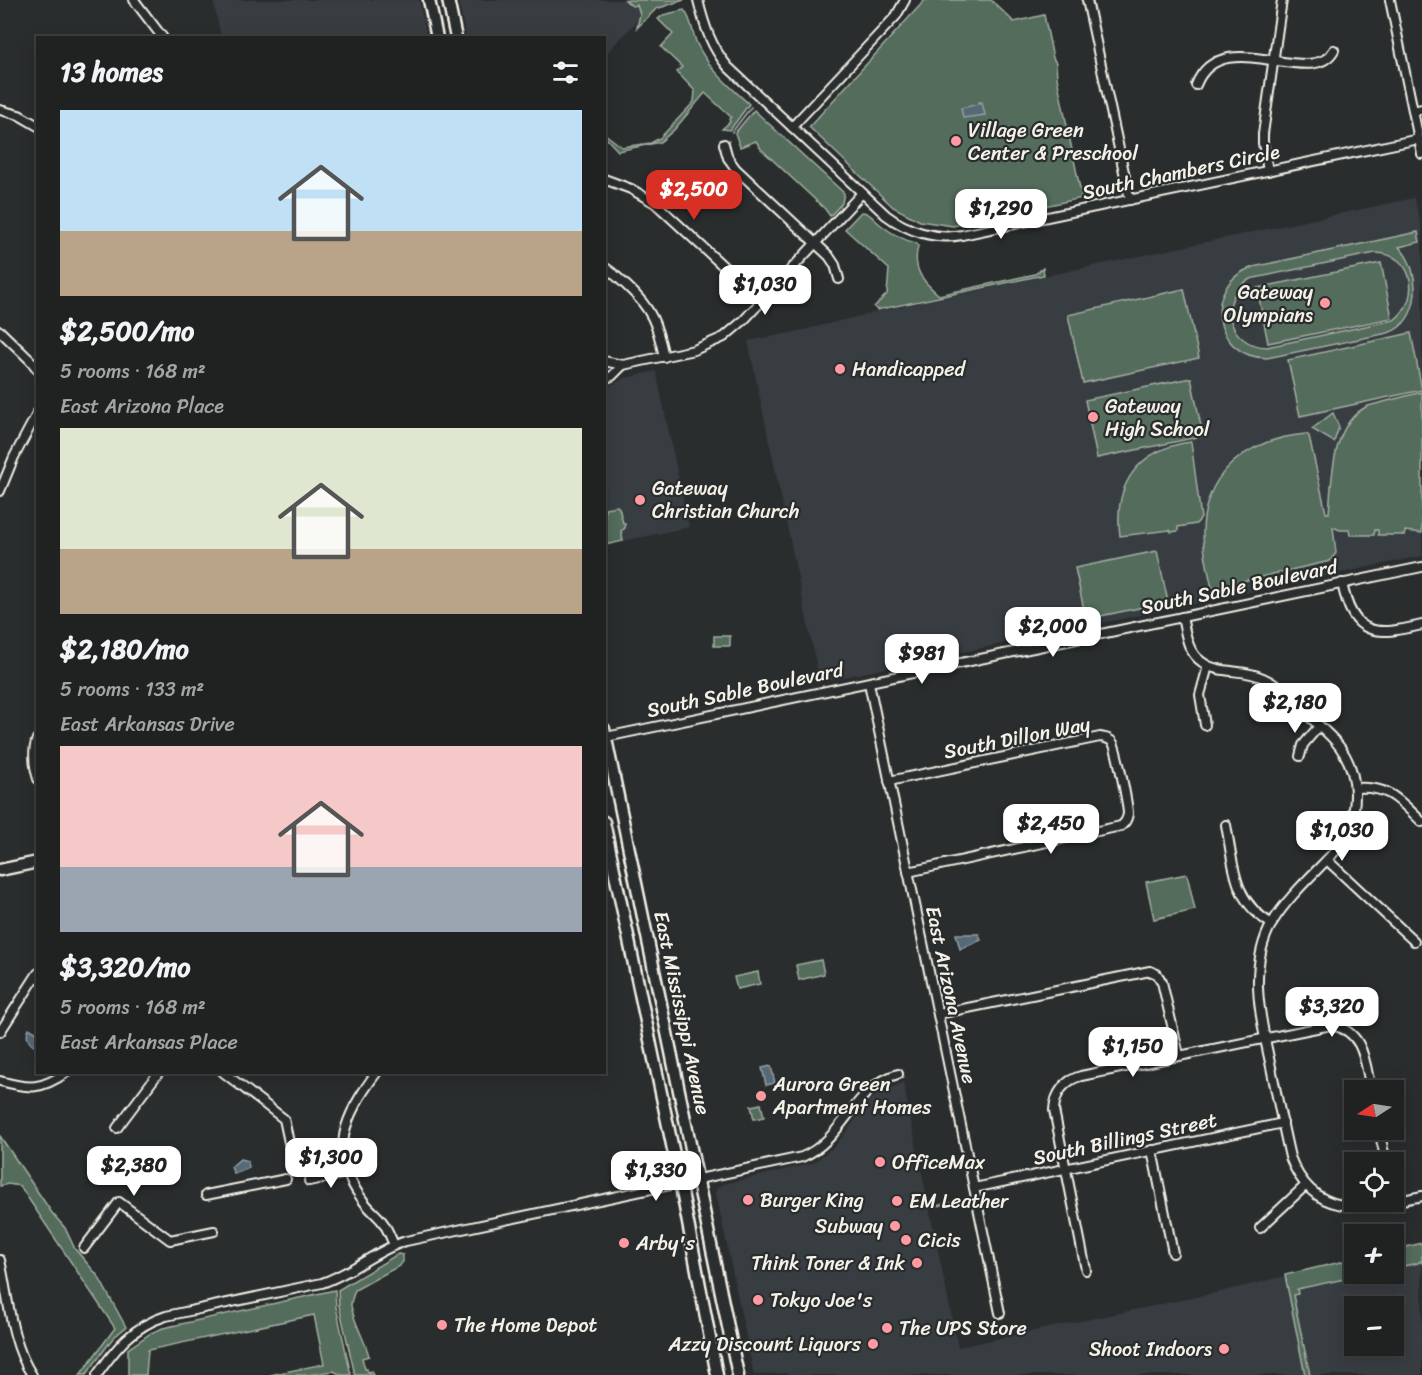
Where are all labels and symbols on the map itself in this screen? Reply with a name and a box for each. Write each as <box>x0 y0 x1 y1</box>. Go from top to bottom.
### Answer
place label: Village Green Center & Preschool <box>968 113 1139 171</box>
marker: Village Green Center & Preschool <box>949 134 963 148</box>
street label: South Chambers Circle <box>1079 134 1283 210</box>
pin: $2,500 <box>645 170 743 221</box>
pin: $1,290 <box>952 189 1050 240</box>
pin: $1,030 <box>716 265 814 316</box>
place label: Gateway Olympians <box>1224 275 1314 333</box>
marker: Gateway Olympians <box>1318 296 1332 310</box>
place label: Handicapped <box>852 352 966 387</box>
marker: Handicapped <box>833 362 847 376</box>
place label: Gateway High School <box>1105 389 1211 447</box>
marker: Gateway High School <box>1086 410 1100 424</box>
place label: Gateway Christian Church <box>652 471 800 529</box>
marker: Gateway Christian Church <box>633 493 647 507</box>
street label: South Sable Boulevard <box>1138 549 1342 625</box>
pin: $2,000 <box>1004 607 1102 658</box>
pin: $981 <box>886 634 958 685</box>
street label: South Sable Boulevard <box>644 652 848 728</box>
pin: $2,180 <box>1246 683 1344 734</box>
street label: South Dillon Way <box>941 707 1094 769</box>
pin: $2,450 <box>1002 804 1100 855</box>
pin: $1,030 <box>1293 811 1391 862</box>
street label: East Arizona Avenue <box>915 903 987 1087</box>
street label: East Mississippi Avenue <box>643 908 721 1118</box>
pin: $3,320 <box>1283 987 1381 1038</box>
pin: $1,150 <box>1084 1027 1182 1078</box>
place label: Aurora Green Apartment Homes <box>772 1067 932 1125</box>
north arrow <box>1344 1080 1404 1140</box>
marker: Aurora Green Apartment Homes <box>754 1089 768 1103</box>
street label: South Billings Street <box>1030 1102 1220 1176</box>
pin: $1,300 <box>282 1138 380 1189</box>
place label: OfficeMax <box>892 1145 986 1180</box>
pin: $2,380 <box>85 1146 183 1197</box>
pin: $1,330 <box>607 1151 705 1202</box>
marker: OfficeMax <box>873 1155 887 1169</box>
place label: Burger King <box>760 1183 864 1218</box>
place label: EM Leather <box>909 1184 1009 1219</box>
marker: Burger King <box>741 1193 755 1207</box>
marker: EM Leather <box>890 1194 904 1208</box>
place label: Subway <box>815 1209 884 1244</box>
marker: Subway <box>888 1219 902 1233</box>
place label: Cicis <box>918 1223 962 1258</box>
place label: Arby's <box>635 1226 696 1261</box>
marker: Cicis <box>899 1233 913 1247</box>
marker: Arby's <box>617 1236 631 1250</box>
place label: Think Toner & Ink <box>751 1246 905 1281</box>
marker: Think Toner & Ink <box>910 1256 924 1270</box>
place label: Tokyo Joe's <box>770 1283 873 1318</box>
marker: Tokyo Joe's <box>751 1293 765 1307</box>
place label: The Home Depot <box>454 1308 598 1343</box>
place label: The UPS Store <box>899 1311 1027 1346</box>
marker: The Home Depot <box>435 1318 449 1332</box>
marker: The UPS Store <box>880 1321 894 1335</box>
place label: Azzy Discount Liquors <box>668 1327 862 1362</box>
place label: Shoot Indoors <box>1089 1332 1213 1367</box>
marker: Azzy Discount Liquors <box>866 1337 880 1351</box>
marker: Shoot Indoors <box>1217 1342 1231 1356</box>

